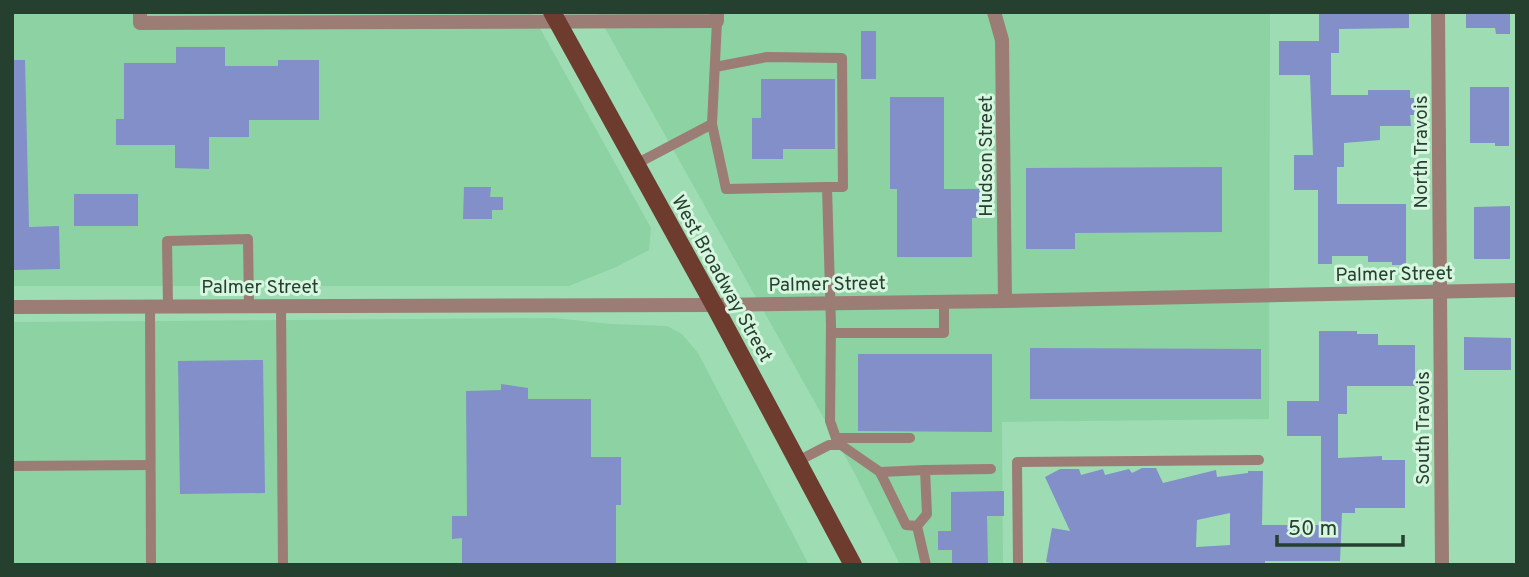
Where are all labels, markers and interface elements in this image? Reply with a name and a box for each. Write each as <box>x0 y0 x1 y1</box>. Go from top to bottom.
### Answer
street label: Hudson Street <box>975 95 999 217</box>
street label: North Travois <box>1410 95 1434 209</box>
street label: West Broadway Street <box>665 191 777 367</box>
street label: Palmer Street <box>1335 262 1453 288</box>
street label: Palmer Street <box>768 272 886 298</box>
street label: Palmer Street <box>201 276 319 300</box>
street label: South Travois <box>1412 371 1436 485</box>
scale bar <box>1277 504 1403 548</box>
text: 50 m <box>1288 516 1337 543</box>

